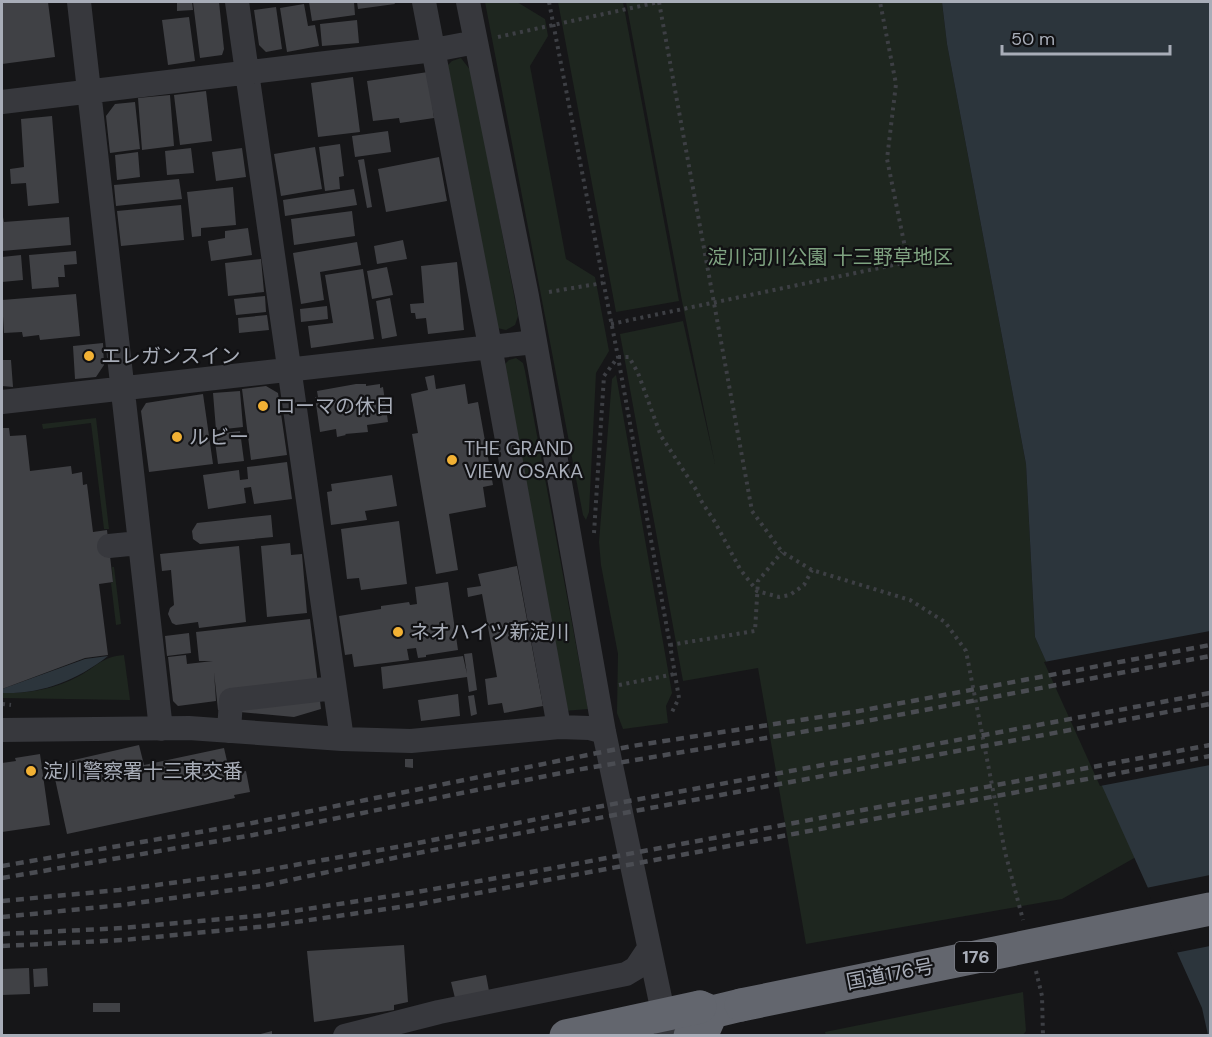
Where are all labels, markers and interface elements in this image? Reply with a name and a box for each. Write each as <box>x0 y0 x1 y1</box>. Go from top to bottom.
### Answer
scale bar <box>1002 18 1170 56</box>
text: 50 m <box>1011 27 1055 51</box>
park label: 淀川河川公園 十三野草地区 <box>707 244 953 270</box>
place label: エレガンスイン <box>101 343 241 369</box>
marker: エレガンスイン <box>82 349 96 363</box>
place label: ローマの休日 <box>275 393 395 419</box>
marker: ローマの休日 <box>256 399 270 413</box>
place label: ルビー <box>189 424 249 450</box>
marker: ルビー <box>170 430 184 444</box>
place label: THE GRAND VIEW OSAKA <box>464 435 583 484</box>
marker: THE GRAND VIEW OSAKA <box>445 453 459 467</box>
place label: ネオハイツ新淀川 <box>410 619 570 645</box>
marker: ネオハイツ新淀川 <box>391 625 405 639</box>
place label: 淀川警察署十三東交番 <box>43 758 243 784</box>
marker: 淀川警察署十三東交番 <box>24 764 38 778</box>
road number: 176 <box>955 942 997 972</box>
street label: 国道176号 <box>844 953 936 995</box>

